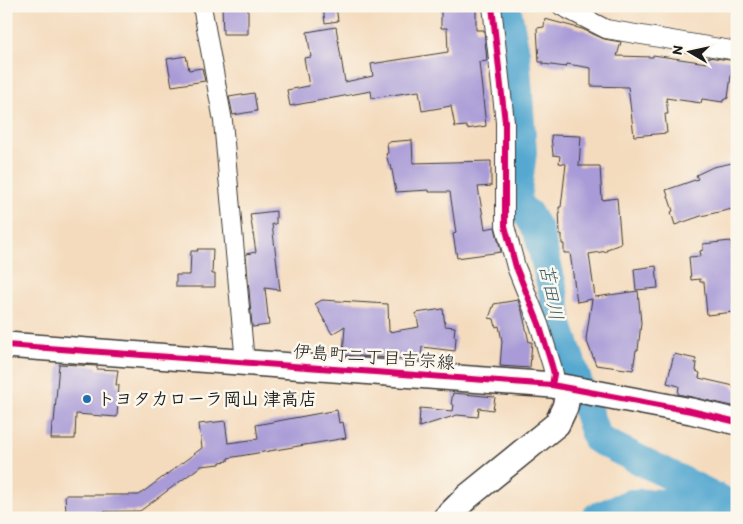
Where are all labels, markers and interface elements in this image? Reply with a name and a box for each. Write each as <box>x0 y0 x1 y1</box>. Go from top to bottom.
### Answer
north arrow <box>666 28 716 78</box>
text: N <box>669 44 687 56</box>
water label: 苫田川 <box>535 262 568 322</box>
street label: 伊島町二丁目吉宗線 <box>292 340 456 374</box>
place label: トヨタカローラ岡山 津高店 <box>97 388 317 410</box>
marker: トヨタカローラ岡山 津高店 <box>81 393 93 405</box>

